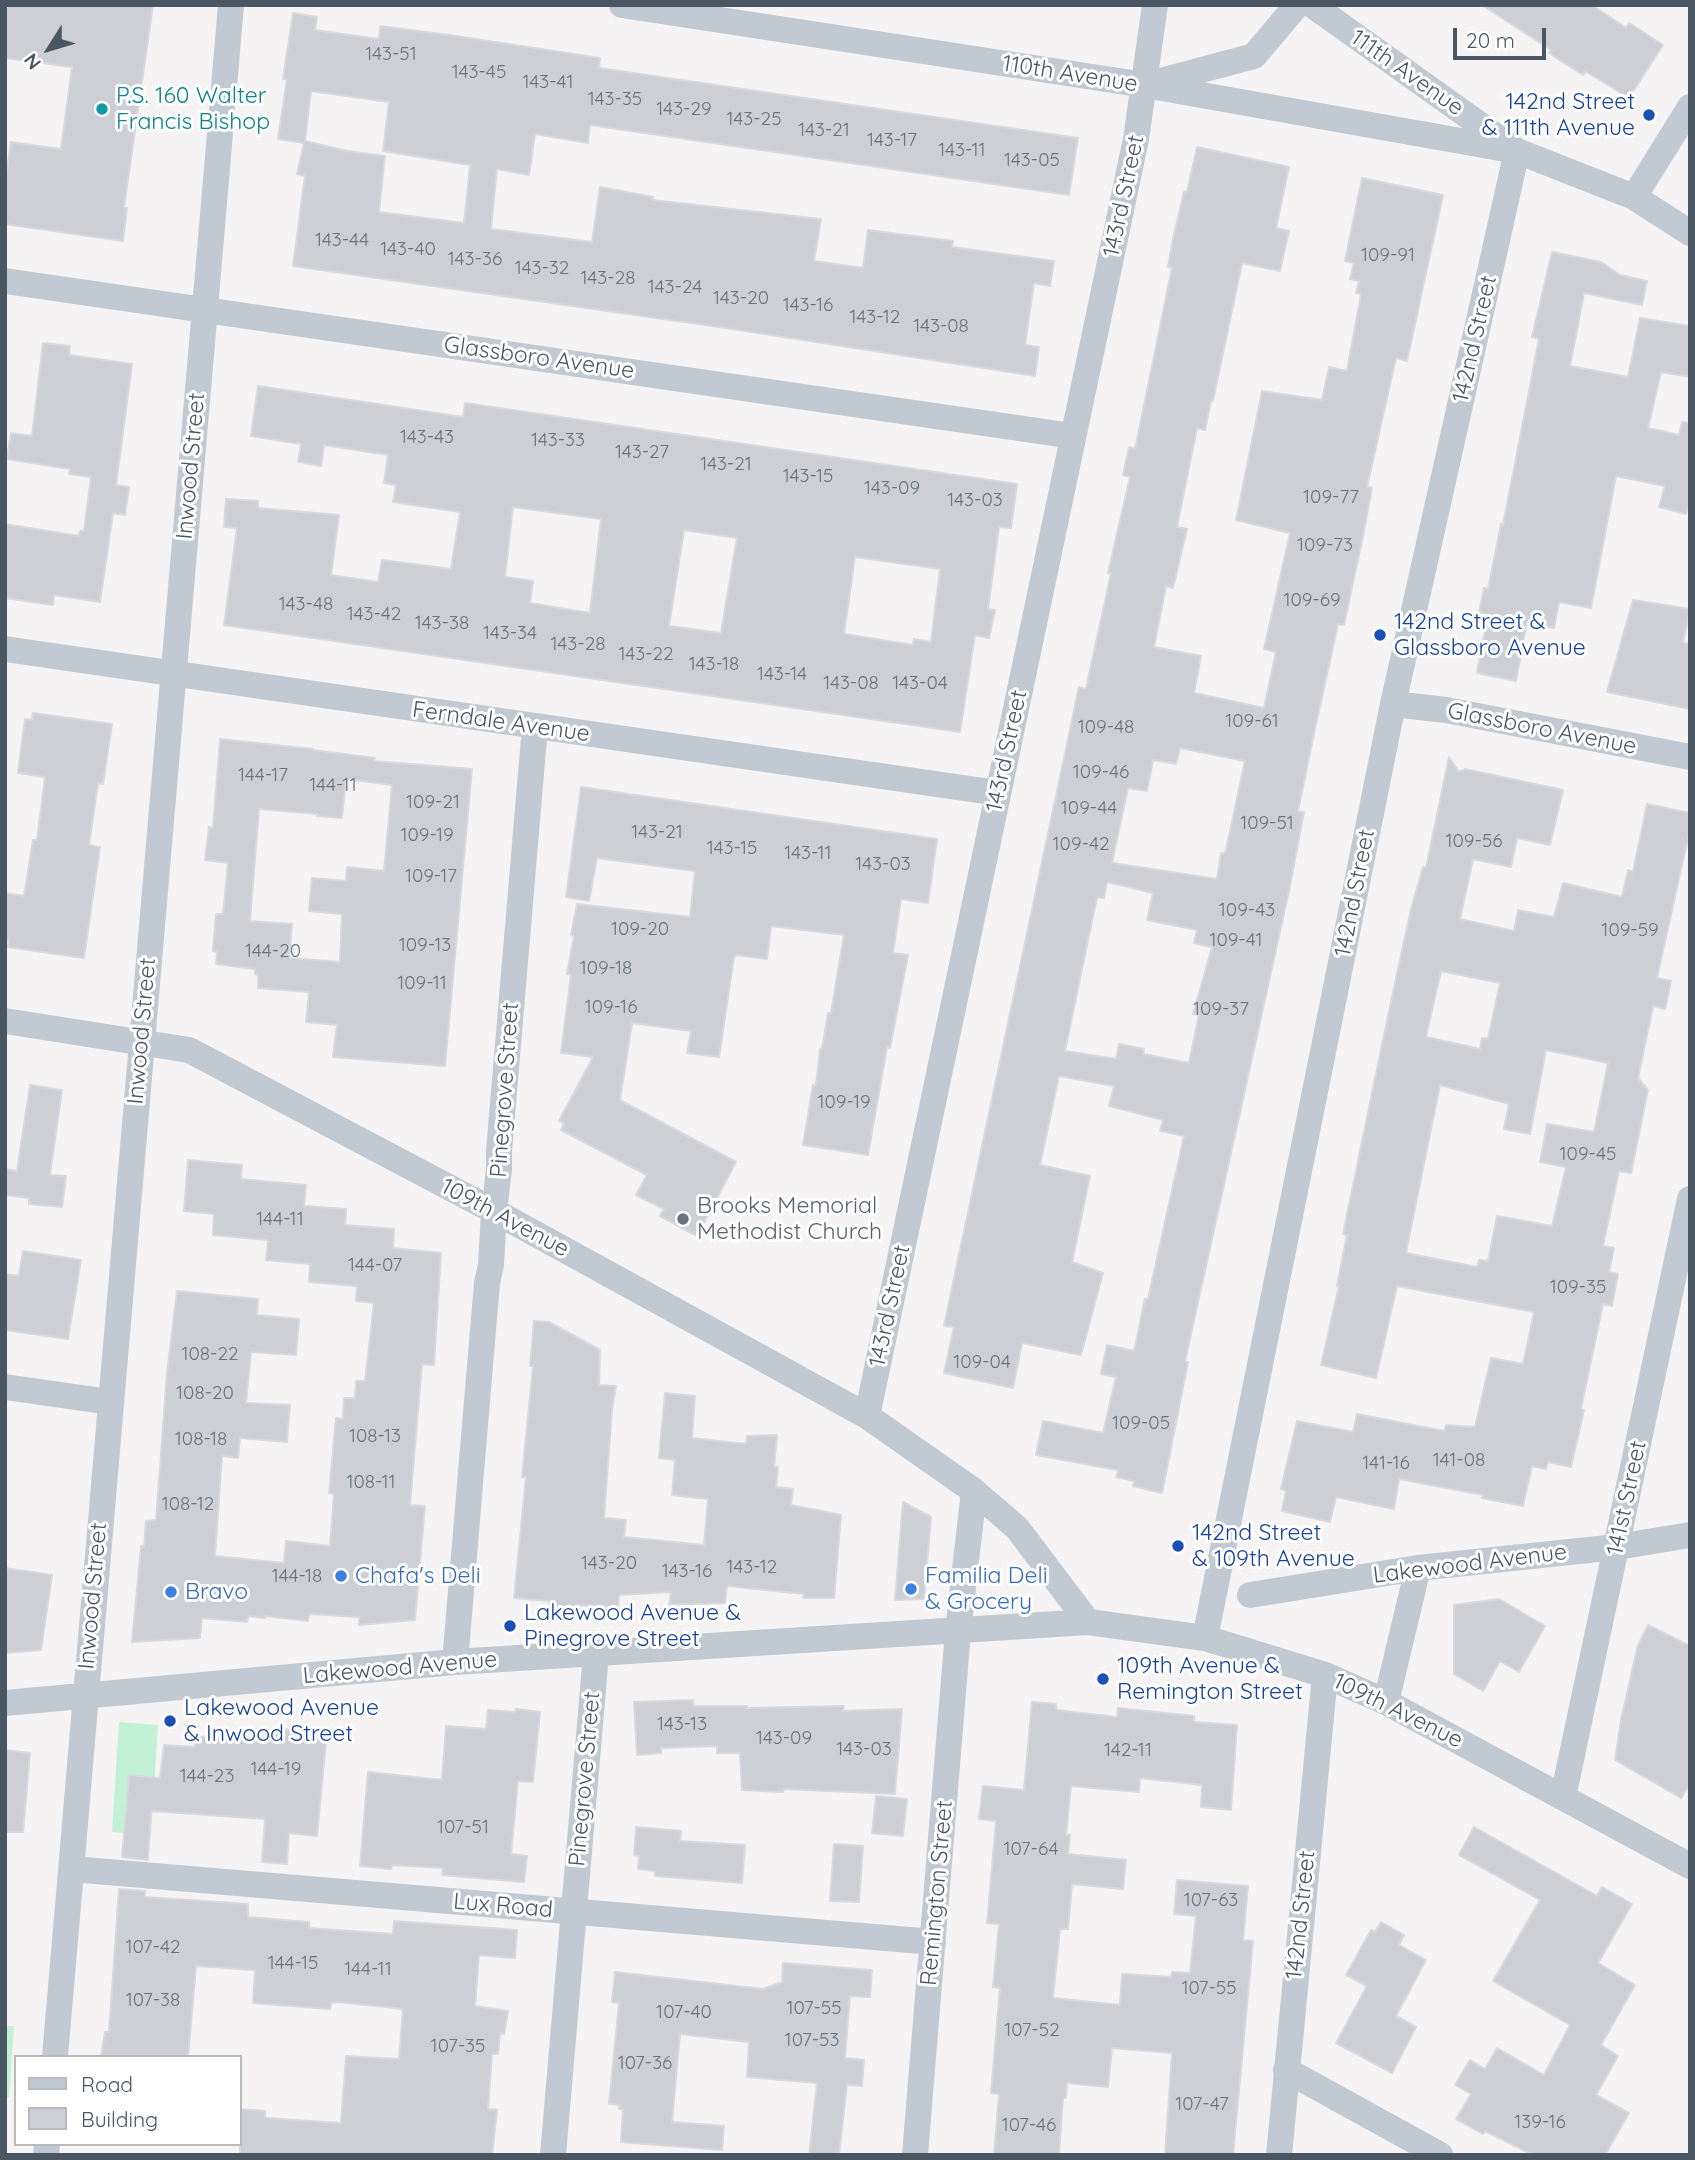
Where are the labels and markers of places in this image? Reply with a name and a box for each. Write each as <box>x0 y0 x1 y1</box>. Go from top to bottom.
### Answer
place label: P.S. 160 Walter Francis Bishop <box>116 82 270 136</box>
place label: 142nd Street & 111th Avenue <box>1482 88 1635 142</box>
marker: P.S. 160 Walter Francis Bishop <box>94 101 110 117</box>
marker: 142nd Street & 111th Avenue <box>1641 107 1657 123</box>
place label: 142nd Street & Glassboro Avenue <box>1394 608 1586 662</box>
marker: 142nd Street & Glassboro Avenue <box>1372 627 1388 643</box>
place label: Brooks Memorial Methodist Church <box>697 1192 882 1246</box>
marker: Brooks Memorial Methodist Church <box>675 1211 691 1227</box>
place label: 142nd Street & 109th Avenue <box>1192 1519 1355 1573</box>
marker: 142nd Street & 109th Avenue <box>1170 1538 1186 1554</box>
place label: Chafa's Deli <box>355 1562 481 1590</box>
place label: Familia Deli & Grocery <box>925 1562 1048 1616</box>
marker: Chafa's Deli <box>333 1568 349 1584</box>
place label: Bravo <box>185 1578 248 1606</box>
marker: Familia Deli & Grocery <box>903 1581 919 1597</box>
marker: Bravo <box>163 1584 179 1600</box>
place label: Lakewood Avenue & Pinegrove Street <box>524 1599 741 1653</box>
marker: Lakewood Avenue & Pinegrove Street <box>502 1618 518 1634</box>
place label: 109th Avenue & Remington Street <box>1117 1652 1303 1706</box>
marker: 109th Avenue & Remington Street <box>1095 1671 1111 1687</box>
place label: Lakewood Avenue & Inwood Street <box>184 1694 379 1748</box>
marker: Lakewood Avenue & Inwood Street <box>162 1713 178 1729</box>

